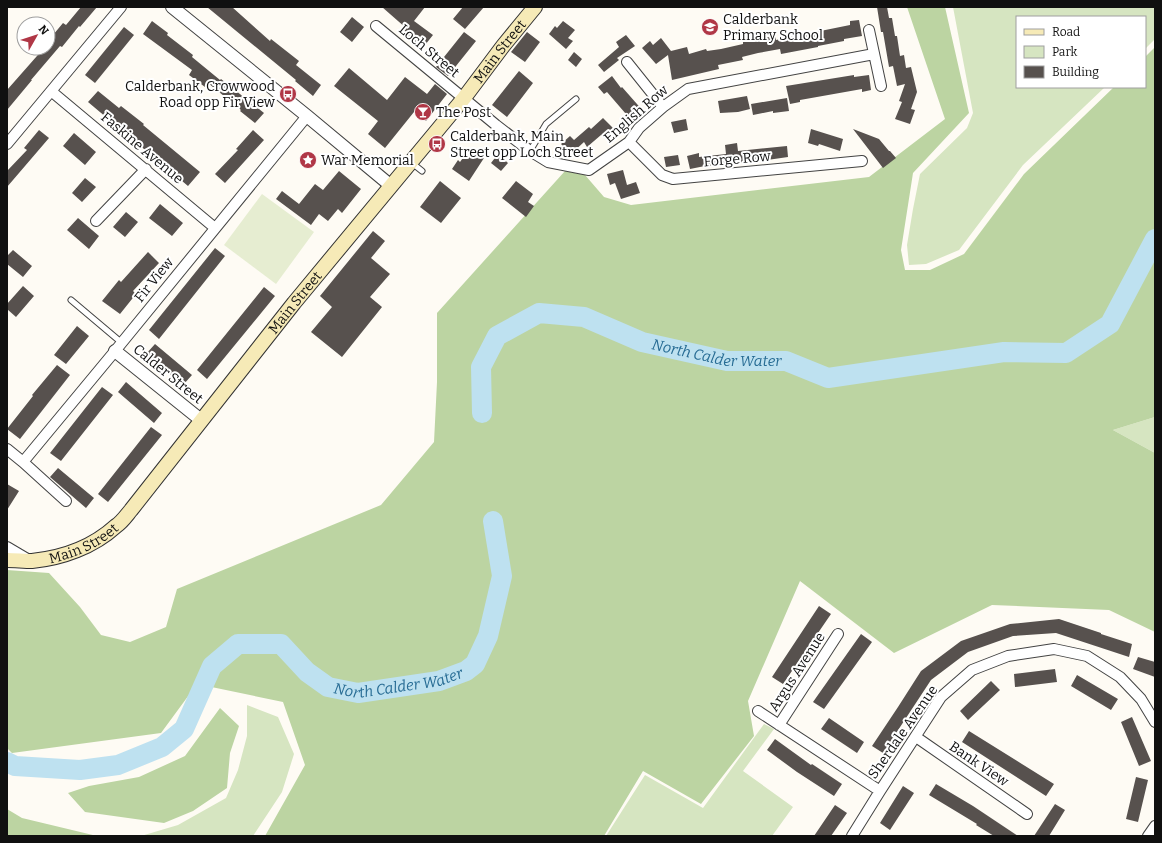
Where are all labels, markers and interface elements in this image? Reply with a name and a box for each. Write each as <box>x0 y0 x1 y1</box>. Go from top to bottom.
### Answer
place label: Calderbank Primary School <box>723 11 823 44</box>
north arrow <box>16 16 56 56</box>
street label: Main Street <box>470 16 529 86</box>
legend <box>1016 16 1146 88</box>
school or university icon: Calderbank Primary School <box>700 17 720 37</box>
street label: Loch Street <box>395 21 463 81</box>
text: N <box>36 23 51 38</box>
text: Road <box>1052 25 1080 39</box>
text: Park <box>1052 45 1078 59</box>
text: Building <box>1052 65 1099 79</box>
place label: Calderbank, Crowwood Road opp Fir View <box>125 78 276 111</box>
street label: English Row <box>600 81 672 146</box>
bus stop icon: Calderbank, Crowwood Road opp Fir View <box>278 84 298 104</box>
bar icon: The Post <box>413 102 433 122</box>
place label: The Post <box>436 104 491 121</box>
street label: Faskine Avenue <box>97 109 187 187</box>
place label: Calderbank, Main Street opp Loch Street <box>450 128 593 161</box>
bus stop icon: Calderbank, Main Street opp Loch Street <box>427 134 447 154</box>
street label: Forge Row <box>703 148 772 170</box>
place icon: War Memorial <box>298 150 318 170</box>
place label: War Memorial <box>321 152 414 169</box>
street label: Fir View <box>131 254 178 306</box>
street label: Main Street <box>265 268 325 337</box>
water label: North Calder Water <box>650 335 782 370</box>
street label: Calder Street <box>130 341 206 407</box>
street label: Main Street <box>47 520 122 567</box>
street label: Argus Avenue <box>765 629 829 715</box>
water label: North Calder Water <box>332 664 466 702</box>
street label: Sherdale Avenue <box>864 682 942 782</box>
street label: Bank View <box>946 738 1013 790</box>

